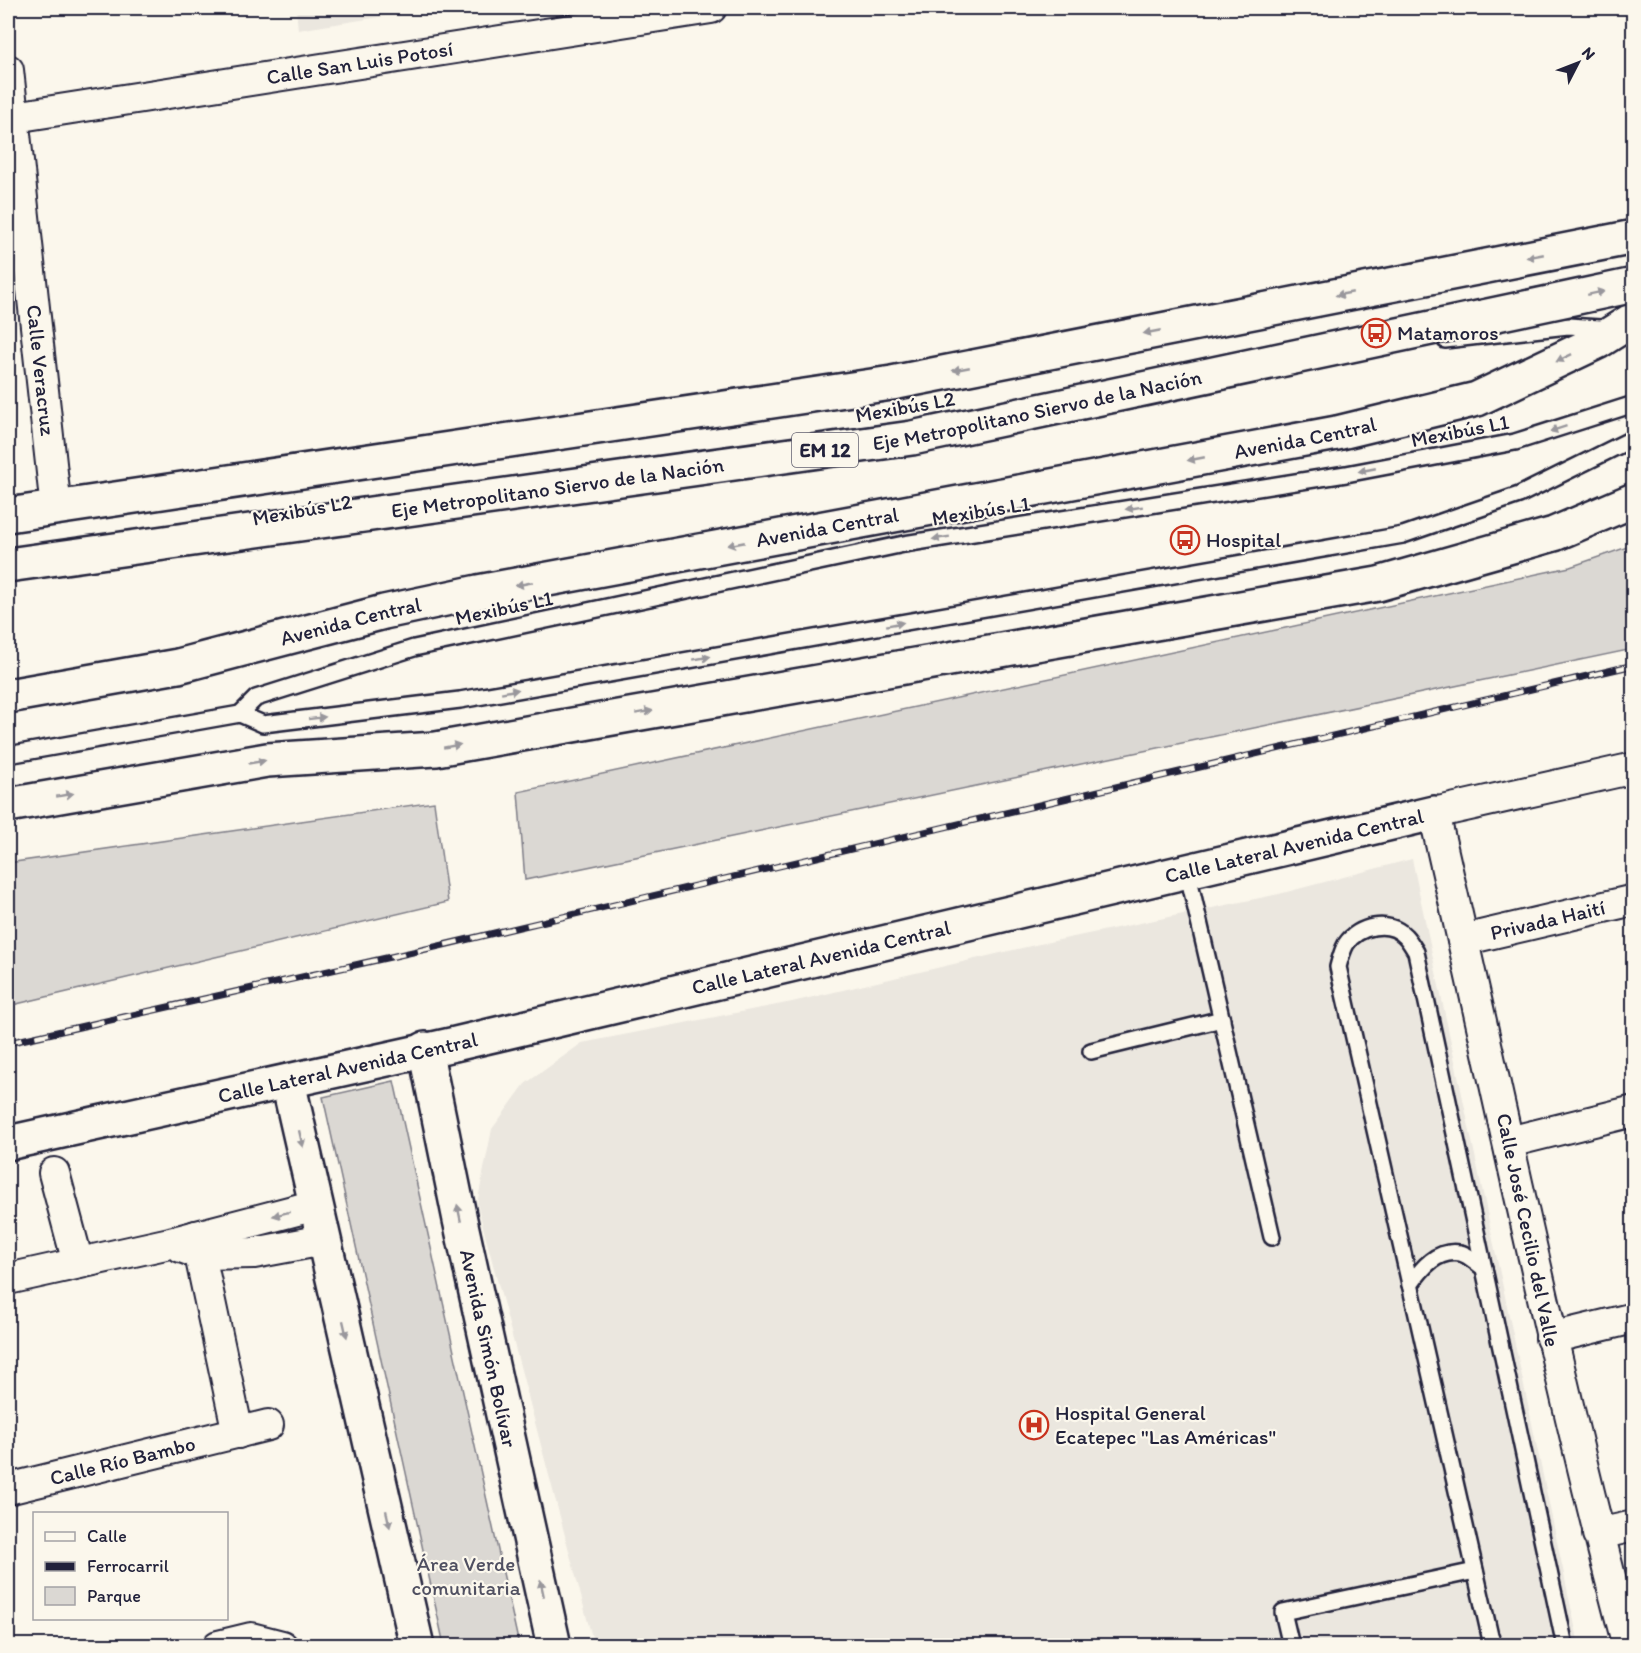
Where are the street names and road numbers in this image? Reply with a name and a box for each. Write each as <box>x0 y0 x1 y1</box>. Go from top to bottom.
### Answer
street label: Calle San Luis Potosí <box>265 35 455 89</box>
street label: Calle Veracruz <box>22 303 61 437</box>
street label: Eje Metropolitano Siervo de la Nación <box>871 364 1204 455</box>
street label: Mexibús L2 <box>853 385 957 428</box>
street label: Mexibús L1 <box>1409 409 1511 452</box>
street label: Avenida Central <box>1232 411 1379 464</box>
road number: EM 12 <box>792 433 858 467</box>
street label: Eje Metropolitano Siervo de la Nación <box>390 452 726 523</box>
street label: Mexibús L2 <box>250 488 354 531</box>
street label: Mexibús L1 <box>930 490 1032 531</box>
street label: Avenida Central <box>754 501 901 552</box>
street label: Mexibús L1 <box>453 585 555 630</box>
street label: Avenida Central <box>277 591 423 651</box>
street label: Calle Lateral Avenida Central <box>1162 803 1426 888</box>
street label: Privada Haití <box>1488 894 1608 945</box>
street label: Calle Lateral Avenida Central <box>689 915 953 1000</box>
street label: Calle Lateral Avenida Central <box>216 1026 480 1108</box>
street label: Calle José Cecilio del Valle <box>1491 1111 1565 1349</box>
street label: Avenida Simón Bolívar <box>455 1247 523 1450</box>
street label: Calle Río Bambo <box>47 1430 198 1490</box>

